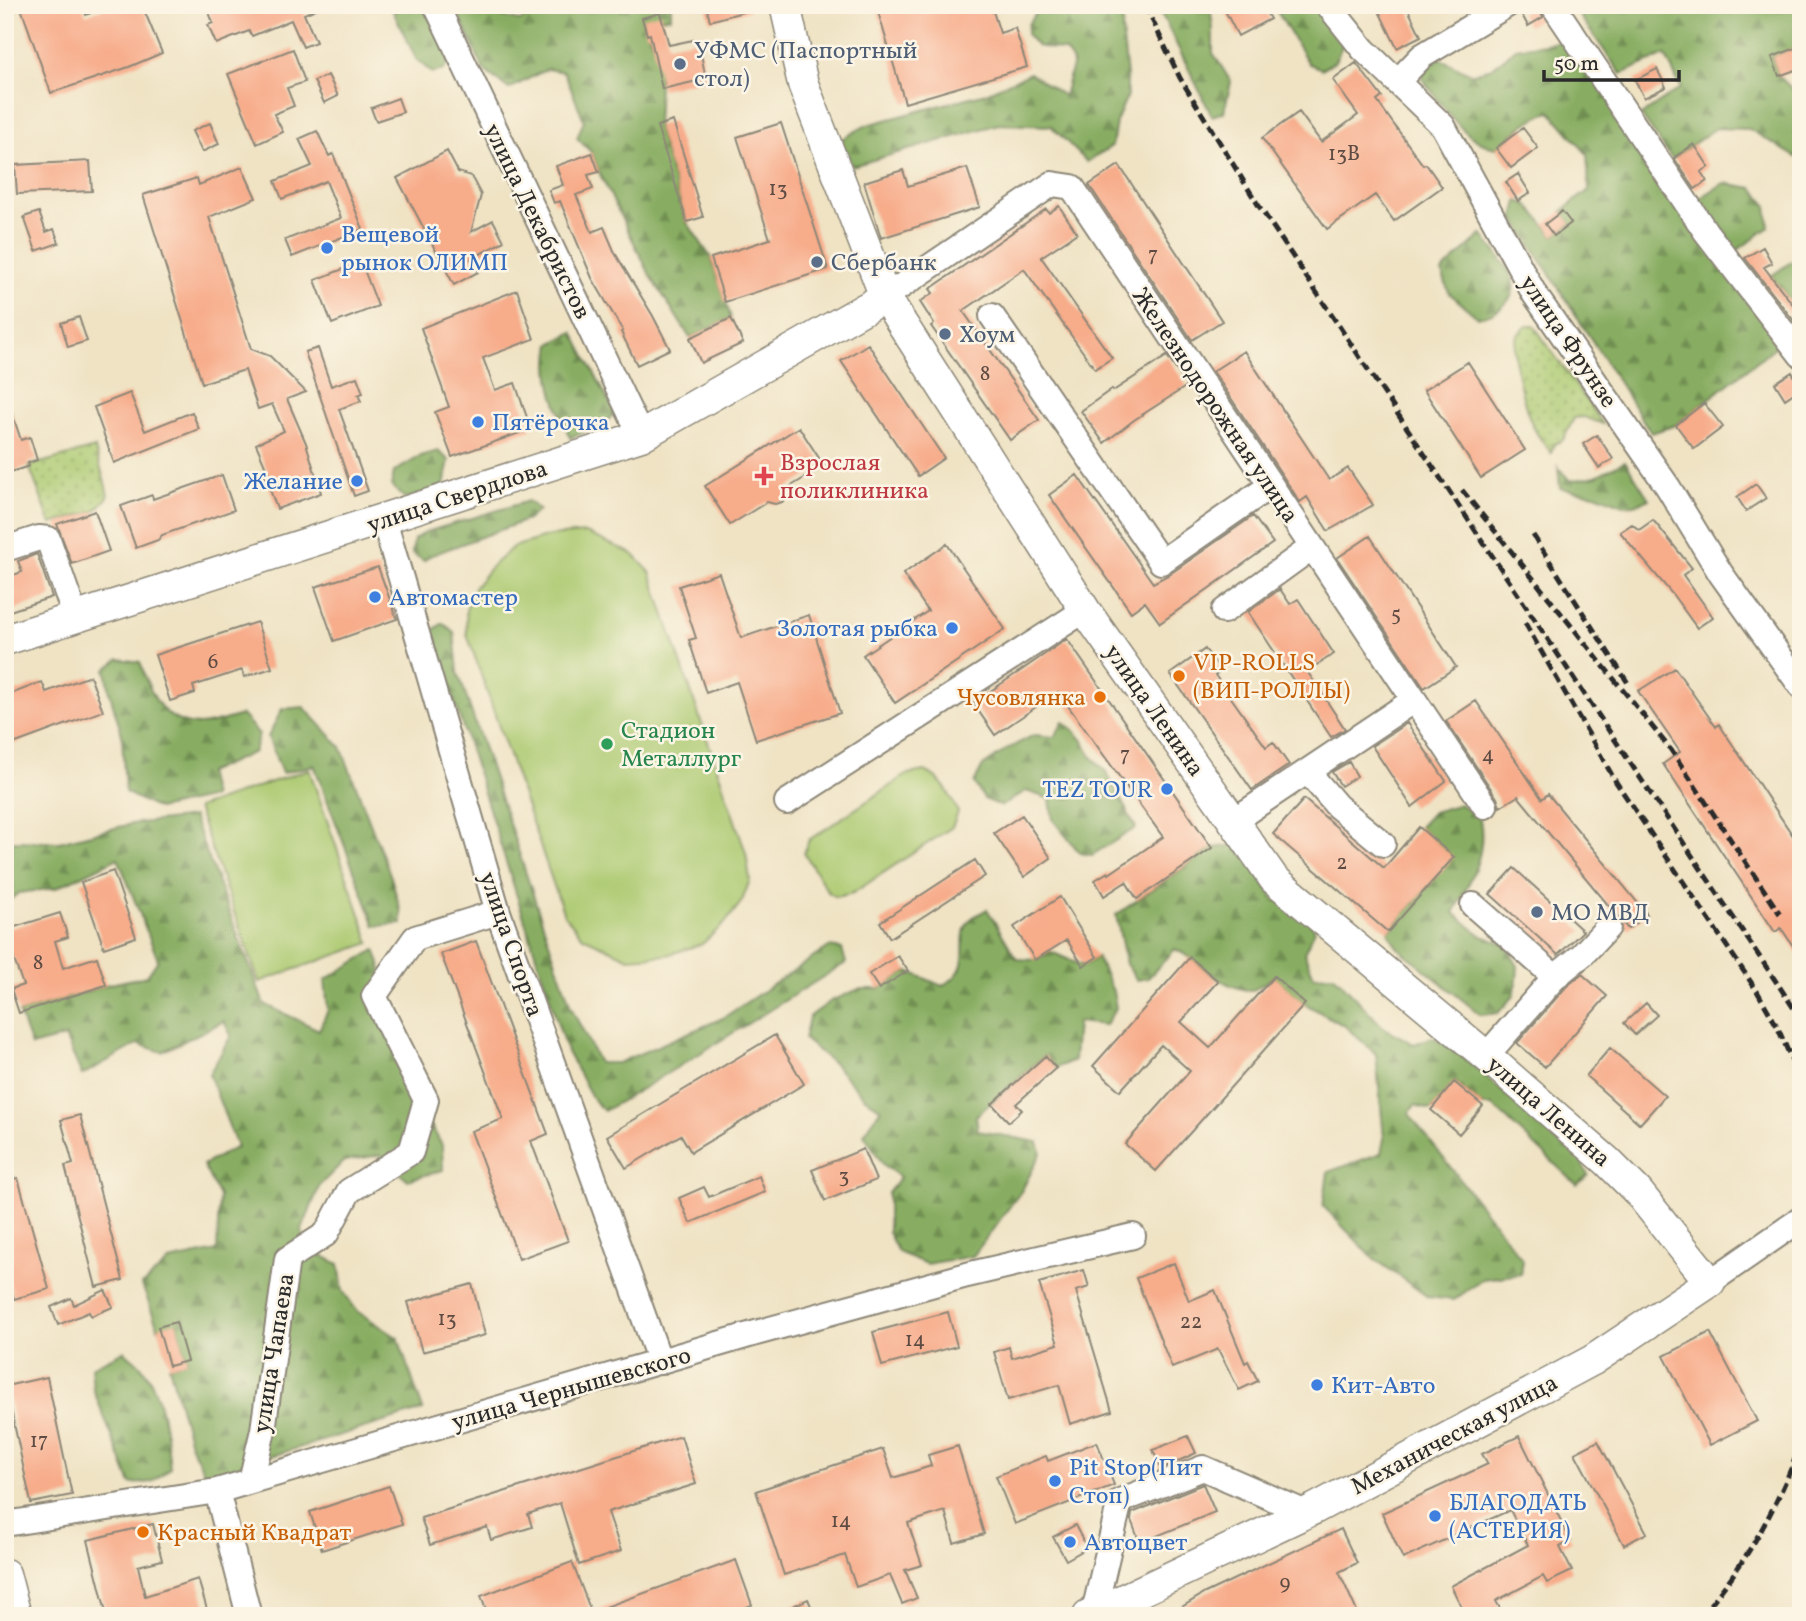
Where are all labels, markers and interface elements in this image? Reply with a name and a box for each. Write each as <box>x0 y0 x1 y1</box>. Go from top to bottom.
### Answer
place label: УФМС (Паспортный стол) <box>694 35 917 97</box>
scale bar <box>1544 38 1678 82</box>
text: 50 m <box>1554 50 1599 79</box>
marker: УФМС (Паспортный стол) <box>672 56 688 72</box>
street label: улица Декабристов <box>474 118 598 326</box>
house number: 13В <box>1328 140 1360 169</box>
house number: 13 <box>769 175 787 204</box>
place label: Вещевой рынок ОЛИМП <box>341 219 508 281</box>
marker: Вещевой рынок ОЛИМП <box>319 240 335 256</box>
house number: 7 <box>1148 241 1158 270</box>
place label: Сбербанк <box>831 247 937 281</box>
marker: Сбербанк <box>809 254 825 270</box>
street label: улица Фрунзе <box>1510 269 1624 415</box>
street label: Железнодорожная улица <box>1123 282 1306 531</box>
place label: Хоум <box>959 319 1015 353</box>
marker: Хоум <box>937 326 953 342</box>
house number: 8 <box>980 360 990 389</box>
place label: Пятёрочка <box>492 407 610 441</box>
marker: Пятёрочка <box>470 414 486 430</box>
place label: Взрослая поликлиника <box>780 447 929 509</box>
street label: улица Свердлова <box>363 453 552 543</box>
place label: Желание <box>244 466 343 500</box>
marker: Взрослая поликлиника <box>754 466 774 486</box>
marker: Желание <box>349 473 365 489</box>
place label: Автомастер <box>389 582 518 616</box>
marker: Автомастер <box>367 589 383 605</box>
house number: 5 <box>1391 600 1401 629</box>
place label: Золотая рыбка <box>776 613 938 647</box>
marker: Золотая рыбка <box>944 620 960 636</box>
street label: улица Ленина <box>1095 638 1212 784</box>
place label: VIP-ROLLS (ВИП-РОЛЛЫ) <box>1193 647 1350 709</box>
house number: 6 <box>208 648 218 677</box>
marker: VIP-ROLLS (ВИП-РОЛЛЫ) <box>1171 668 1187 684</box>
place label: Чусовлянка <box>957 682 1086 716</box>
marker: Чусовлянка <box>1092 689 1108 705</box>
place label: Стадион Металлург <box>621 715 742 777</box>
marker: Стадион Металлург <box>599 736 615 752</box>
house number: 7 <box>1120 741 1130 770</box>
house number: 4 <box>1482 741 1494 770</box>
place label: TEZ TOUR <box>1042 774 1153 808</box>
marker: TEZ TOUR <box>1159 781 1175 797</box>
house number: 2 <box>1336 849 1348 878</box>
street label: улица Спорта <box>469 867 551 1022</box>
place label: МО МВД <box>1551 897 1650 931</box>
marker: МО МВД <box>1529 904 1545 920</box>
house number: 8 <box>33 949 43 978</box>
street label: улица Ленина <box>1478 1049 1617 1176</box>
house number: 3 <box>839 1162 849 1191</box>
street label: улица Чапаева <box>246 1271 304 1436</box>
house number: 13 <box>438 1305 456 1334</box>
house number: 22 <box>1180 1308 1202 1337</box>
house number: 14 <box>905 1326 925 1355</box>
street label: улица Чернышевского <box>448 1339 695 1440</box>
street label: Механическая улица <box>1345 1367 1564 1505</box>
place label: Кит-Авто <box>1331 1370 1435 1404</box>
marker: Кит-Авто <box>1309 1377 1325 1393</box>
house number: 17 <box>30 1427 48 1456</box>
place label: Pit Stop(Пит Стоп) <box>1069 1452 1203 1514</box>
marker: Pit Stop(Пит Стоп) <box>1047 1473 1063 1489</box>
place label: БЛАГОДАТЬ (АСТЕРИЯ) <box>1449 1487 1587 1549</box>
house number: 14 <box>831 1507 851 1536</box>
marker: БЛАГОДАТЬ (АСТЕРИЯ) <box>1427 1508 1443 1524</box>
place label: Красный Квадрат <box>157 1517 351 1551</box>
marker: Красный Квадрат <box>135 1524 151 1540</box>
place label: Автоцвет <box>1084 1527 1187 1561</box>
marker: Автоцвет <box>1062 1534 1078 1550</box>
house number: 9 <box>1280 1569 1291 1598</box>

